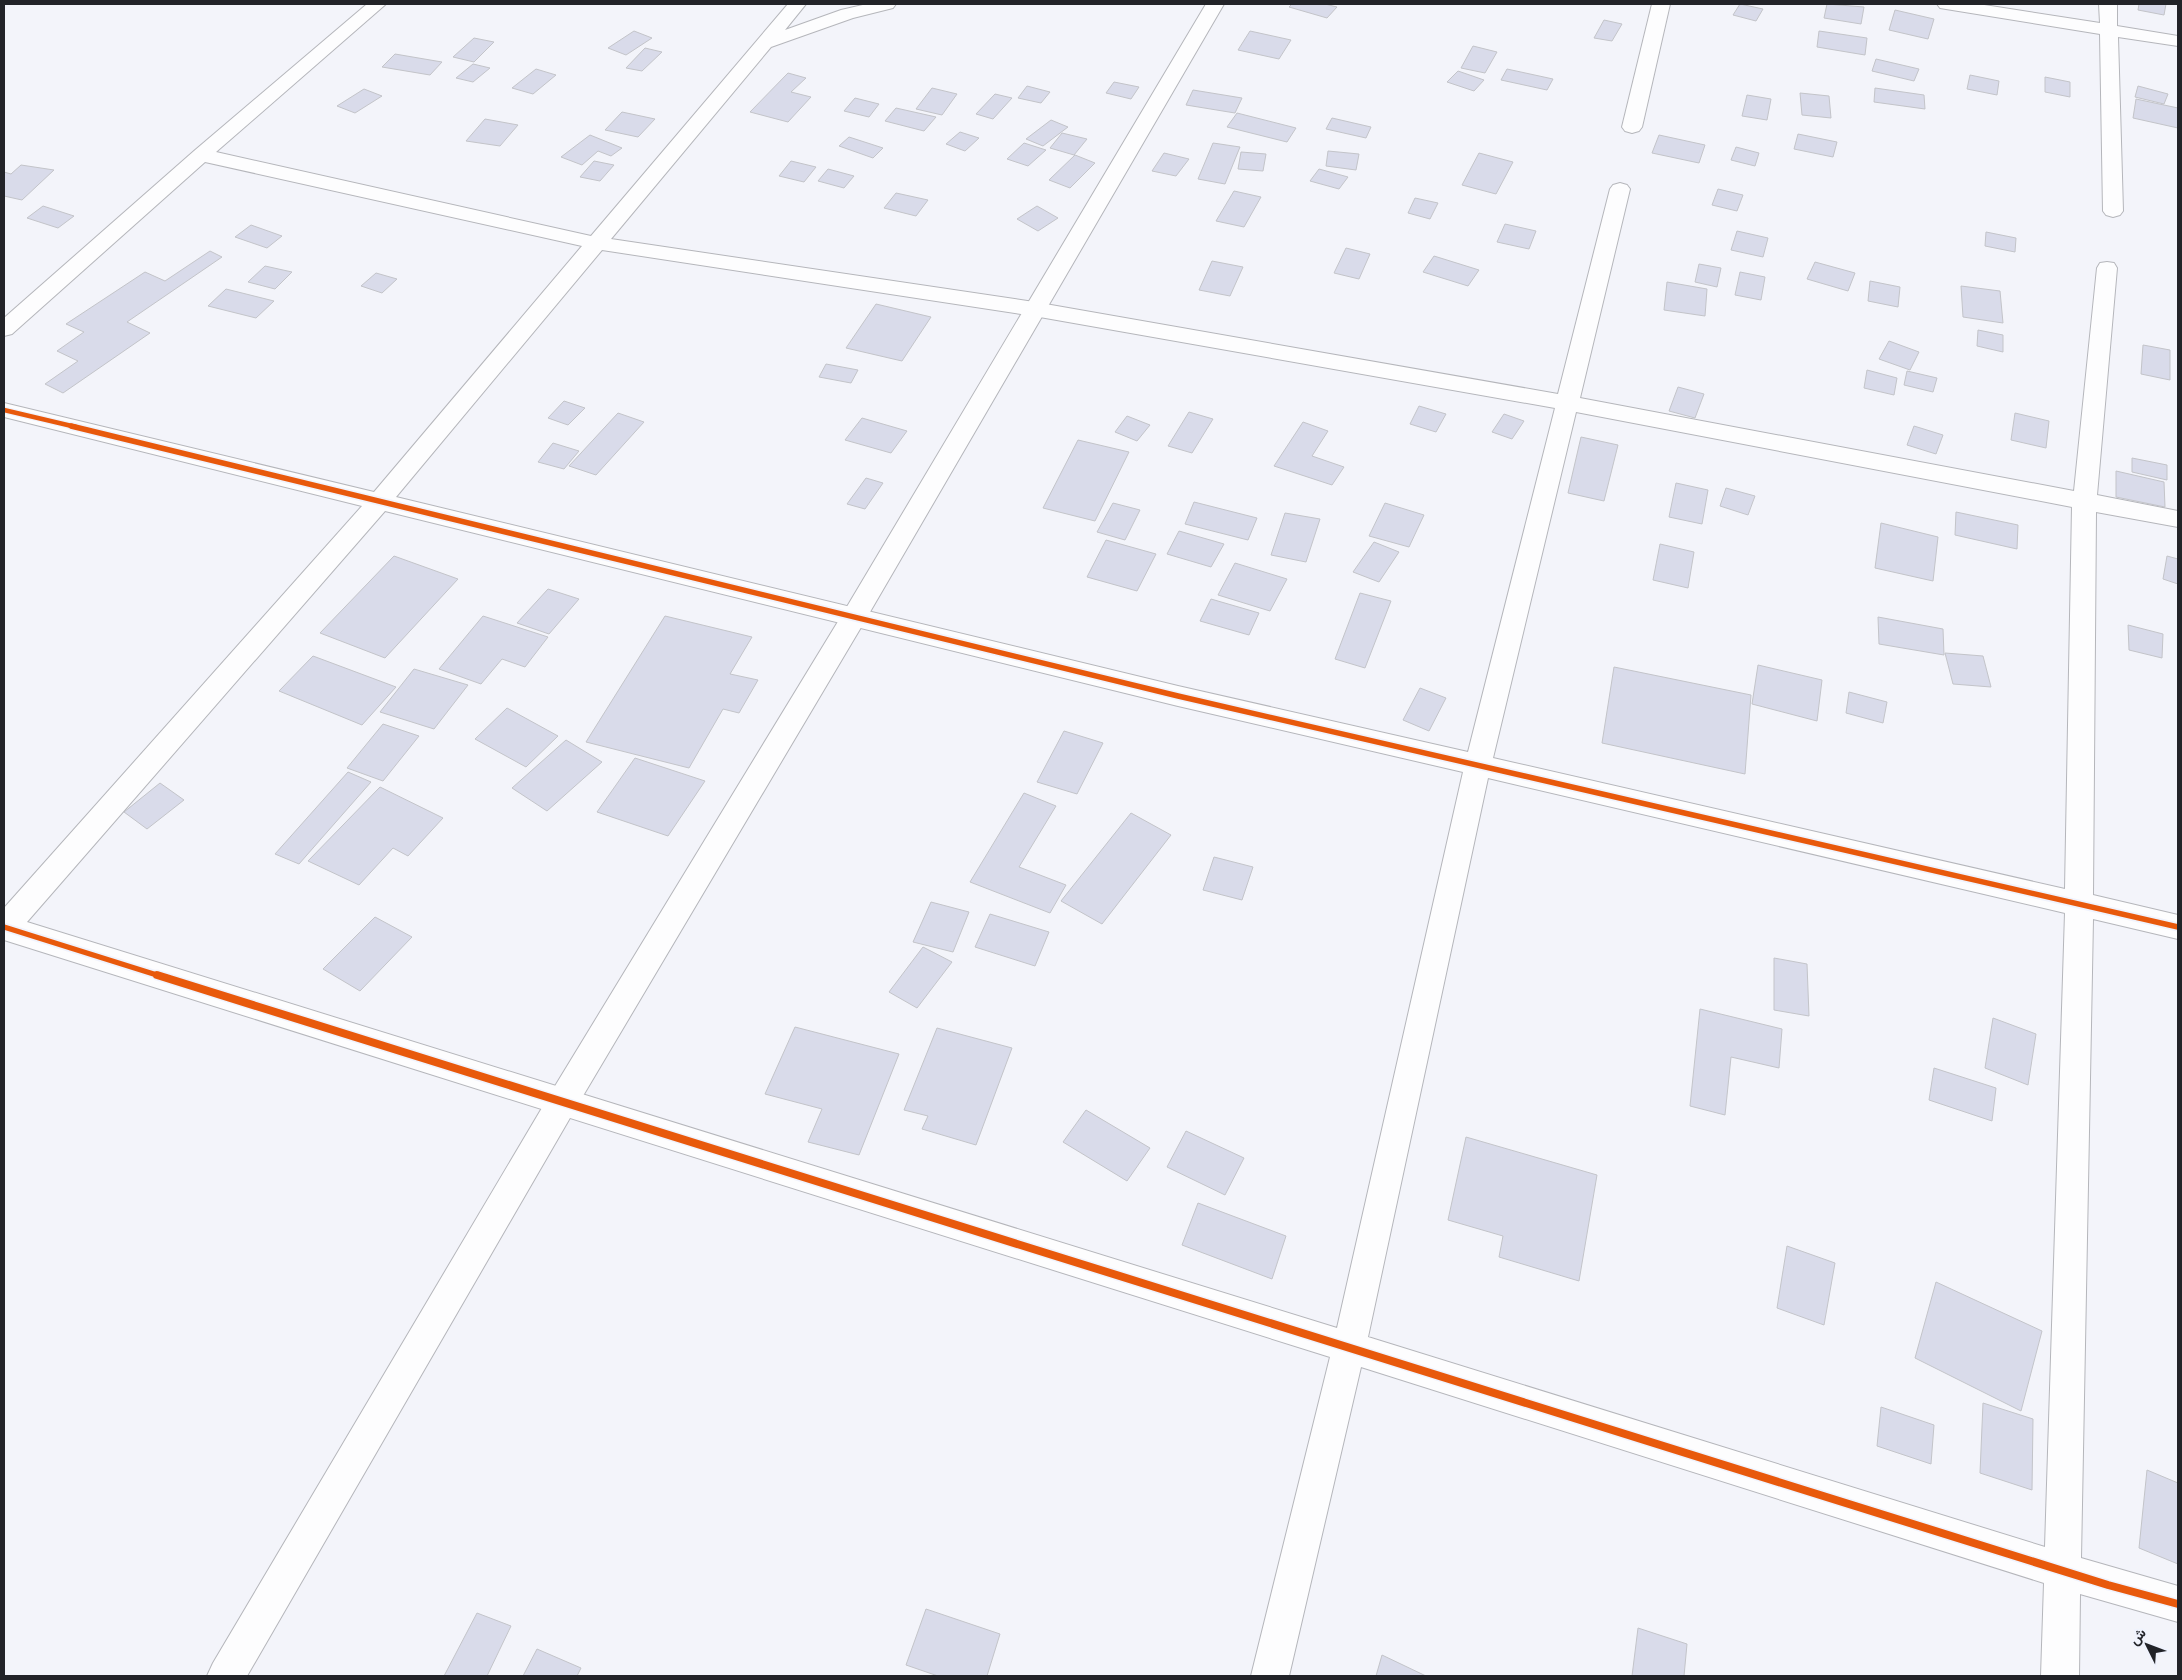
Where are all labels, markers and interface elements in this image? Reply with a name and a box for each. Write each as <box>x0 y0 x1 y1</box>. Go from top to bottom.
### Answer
north arrow <box>2122 1620 2172 1670</box>
text: ش <box>2126 1625 2150 1649</box>

